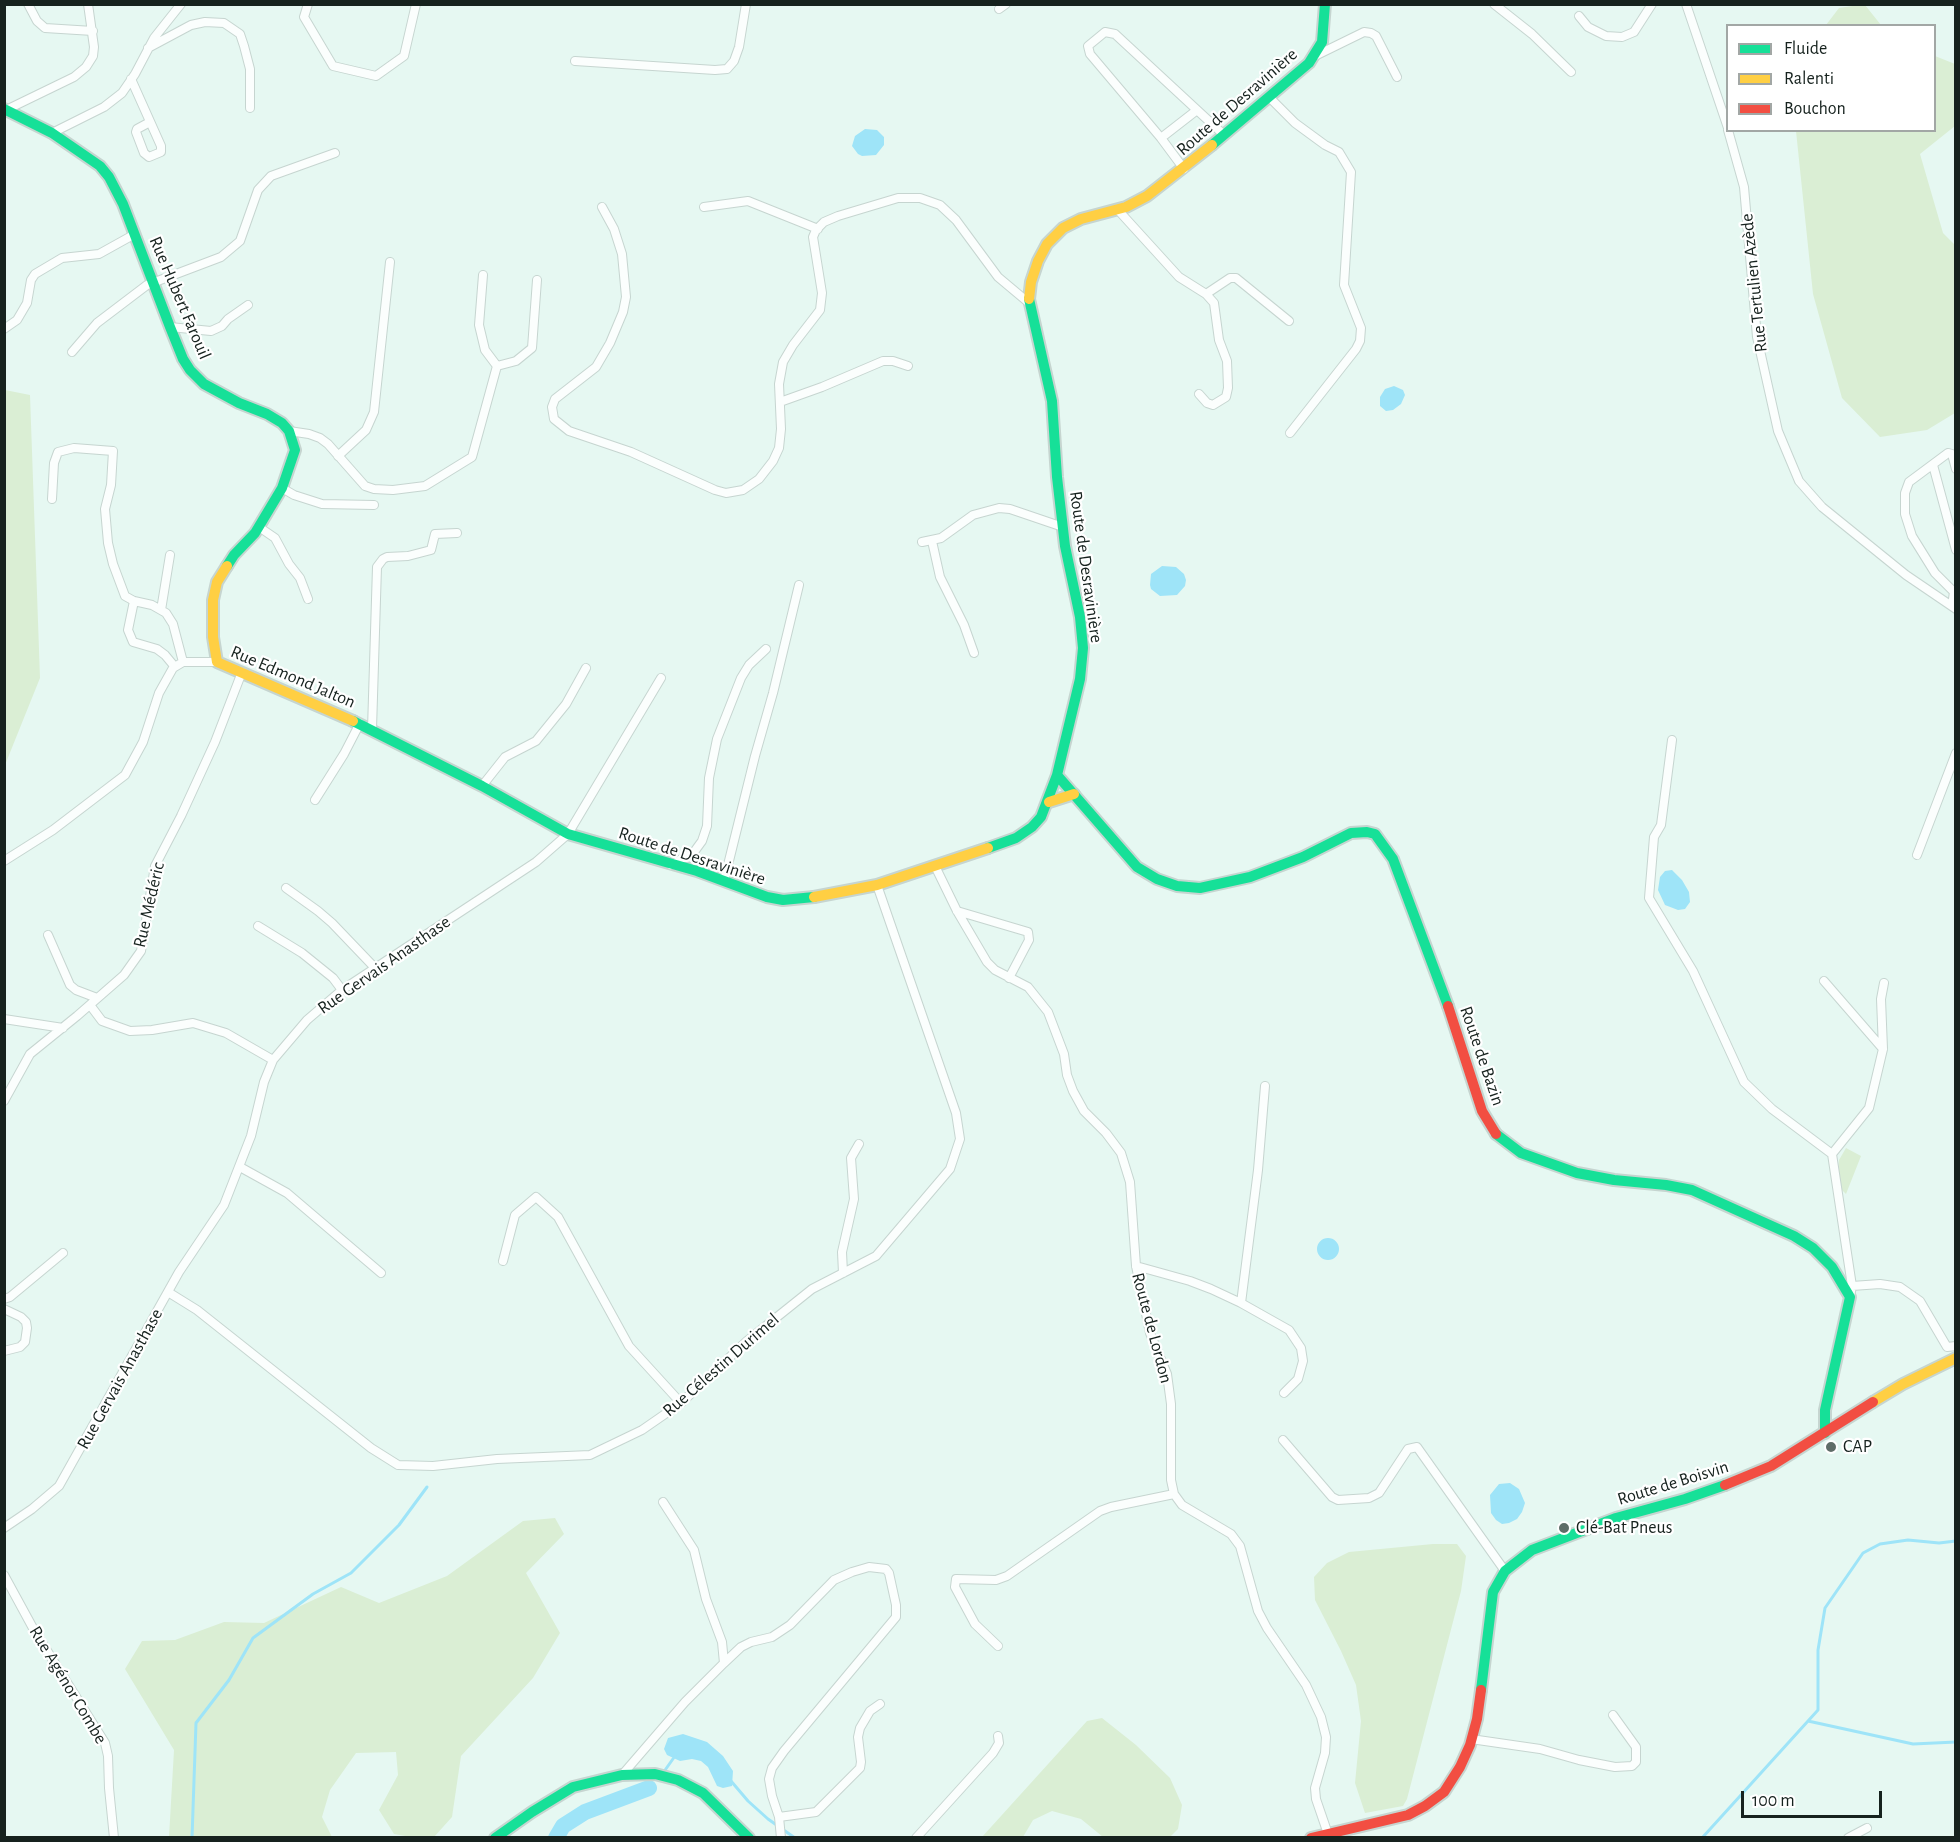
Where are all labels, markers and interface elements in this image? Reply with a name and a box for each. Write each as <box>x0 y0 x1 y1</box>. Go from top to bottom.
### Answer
legend <box>1726 24 1936 132</box>
text: Fluide <box>1784 40 1827 58</box>
street label: Route de Desravinière <box>1172 44 1302 160</box>
text: Ralenti <box>1784 70 1834 88</box>
text: Bouchon <box>1784 100 1846 118</box>
street label: Rue Tertulien Azède <box>1736 212 1772 354</box>
street label: Rue Hubert Farouil <box>144 233 216 363</box>
street label: Route de Desravinière <box>1065 490 1107 644</box>
street label: Rue Edmond Jalton <box>227 641 359 713</box>
street label: Route de Desravinière <box>616 822 768 890</box>
street label: Rue Médéric <box>129 860 169 950</box>
street label: Rue Gervais Anasthase <box>313 911 455 1019</box>
street label: Route de Bazin <box>1455 1003 1509 1109</box>
street label: Route de Lordon <box>1127 1270 1177 1386</box>
street label: Rue Gervais Anasthase <box>72 1305 168 1453</box>
street label: Rue Célestin Durimel <box>658 1309 784 1421</box>
place label: CAP <box>1843 1436 1872 1458</box>
marker: CAP <box>1824 1440 1838 1454</box>
street label: Route de Boisvin <box>1615 1456 1731 1510</box>
place label: Clé-Bat Pneus <box>1576 1517 1672 1539</box>
marker: Clé-Bat Pneus <box>1557 1521 1571 1535</box>
street label: Rue Agénor Combe <box>24 1622 112 1748</box>
scale bar <box>1744 1779 1885 1817</box>
text: 100 m <box>1752 1792 1795 1810</box>

